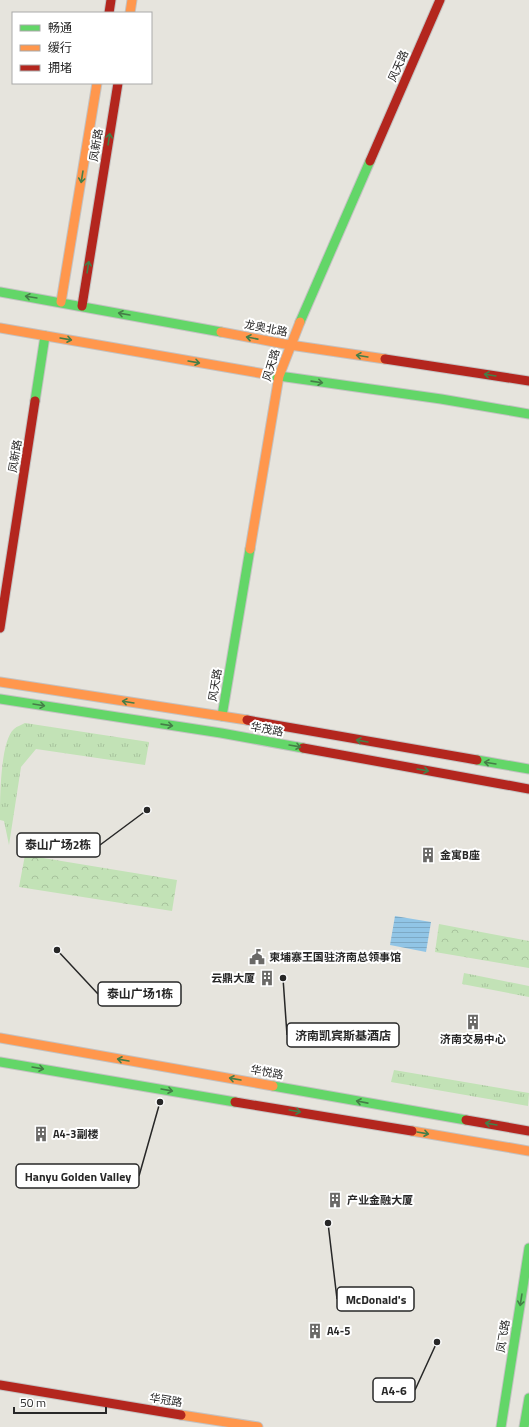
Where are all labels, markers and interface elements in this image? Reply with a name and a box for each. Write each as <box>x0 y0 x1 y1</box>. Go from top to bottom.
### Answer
legend <box>12 12 152 84</box>
text: 畅通 <box>48 18 72 37</box>
text: 缓行 <box>48 38 72 57</box>
street label: 风天路 <box>384 48 412 84</box>
text: 拥堵 <box>48 58 72 77</box>
street label: 凤新路 <box>86 127 106 163</box>
one-way arrow <box>105 133 113 146</box>
one-way arrow <box>78 170 86 183</box>
one-way arrow <box>84 261 92 274</box>
one-way arrow <box>25 292 38 300</box>
one-way arrow <box>118 309 131 317</box>
street label: 龙奥北路 <box>243 316 289 340</box>
one-way arrow <box>245 333 258 341</box>
one-way arrow <box>59 336 72 344</box>
street label: 风天路 <box>259 347 283 383</box>
one-way arrow <box>356 352 369 360</box>
one-way arrow <box>187 358 200 366</box>
one-way arrow <box>484 371 497 379</box>
one-way arrow <box>310 378 323 386</box>
street label: 凤新路 <box>5 438 25 474</box>
street label: 风天路 <box>205 667 225 703</box>
one-way arrow <box>122 698 135 706</box>
one-way arrow <box>32 701 45 709</box>
street label: 华茂路 <box>249 718 285 740</box>
one-way arrow <box>160 721 173 729</box>
one-way arrow <box>356 736 369 744</box>
one-way arrow <box>288 742 301 750</box>
one-way arrow <box>484 759 497 767</box>
one-way arrow <box>416 766 429 774</box>
callout: 泰山广场2栋 <box>17 833 100 857</box>
text: 泰山广场2栋 <box>25 835 91 854</box>
building icon: 金寓B座 <box>419 846 437 864</box>
place label: 金寓B座 <box>440 847 480 863</box>
public building icon: 柬埔寨王国驻济南总领事馆 <box>248 948 266 966</box>
place label: 柬埔寨王国驻济南总领事馆 <box>269 949 401 965</box>
building icon: 云鼎大厦 <box>258 969 276 987</box>
place label: 云鼎大厦 <box>211 970 255 986</box>
callout: 泰山广场1栋 <box>98 982 181 1006</box>
text: 泰山广场1栋 <box>107 984 173 1003</box>
building icon: 济南交易中心 <box>464 1013 482 1031</box>
callout: 济南凯宾斯基酒店 <box>287 1023 399 1047</box>
text: 济南凯宾斯基酒店 <box>295 1026 391 1045</box>
place label: 济南交易中心 <box>440 1031 506 1047</box>
one-way arrow <box>117 1056 130 1064</box>
street label: 华悦路 <box>249 1061 285 1083</box>
one-way arrow <box>32 1064 45 1072</box>
one-way arrow <box>228 1074 241 1082</box>
one-way arrow <box>160 1086 173 1094</box>
one-way arrow <box>356 1097 369 1105</box>
one-way arrow <box>288 1108 301 1116</box>
one-way arrow <box>484 1120 497 1128</box>
building icon: A4-3副楼 <box>32 1125 50 1143</box>
place label: A4-3副楼 <box>53 1126 98 1142</box>
one-way arrow <box>416 1129 429 1137</box>
callout: Hanyu Golden Valley <box>16 1164 139 1188</box>
text: Hanyu Golden Valley <box>25 1167 131 1186</box>
building icon: 产业金融大厦 <box>326 1191 344 1209</box>
place label: 产业金融大厦 <box>347 1192 413 1208</box>
callout: McDonald's <box>337 1287 414 1311</box>
text: McDonald's <box>346 1290 407 1309</box>
one-way arrow <box>517 1293 525 1306</box>
street label: 凤飞路 <box>493 1318 513 1354</box>
building icon: A4-5 <box>306 1322 324 1340</box>
place label: A4-5 <box>327 1323 350 1339</box>
callout: A4-6 <box>373 1378 415 1402</box>
text: A4-6 <box>381 1381 407 1400</box>
scale bar <box>14 1389 106 1415</box>
street label: 华冠路 <box>148 1390 184 1410</box>
text: 50 m <box>20 1393 46 1412</box>

